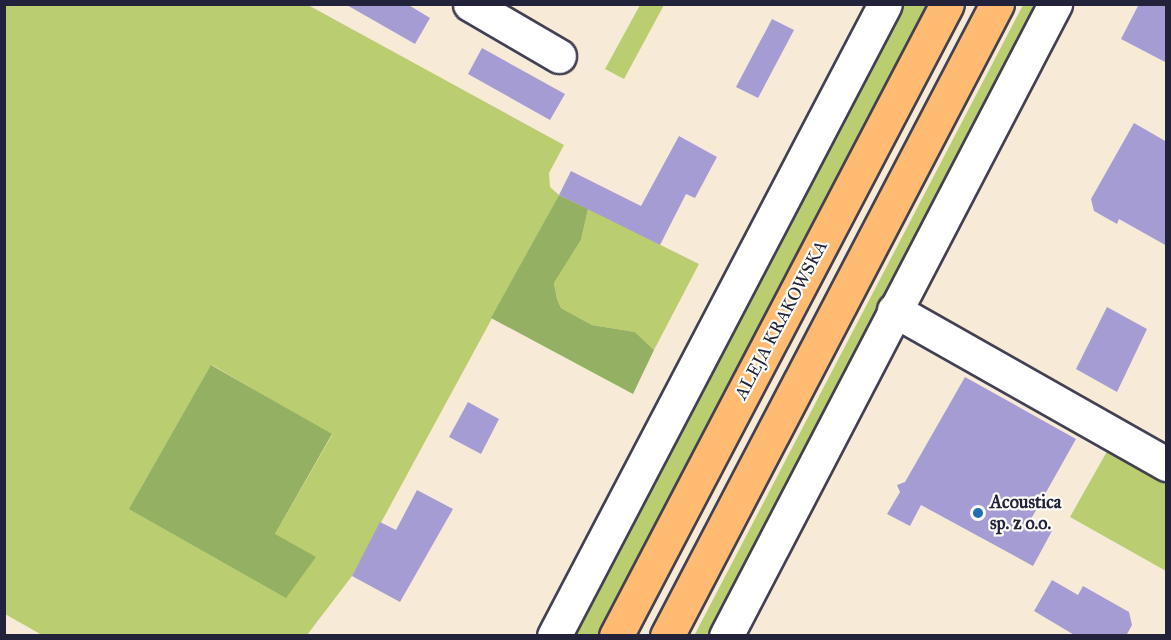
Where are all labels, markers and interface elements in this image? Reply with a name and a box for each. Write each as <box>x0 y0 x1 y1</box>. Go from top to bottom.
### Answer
street label: ALEJA KRAKOWSKA <box>730 237 832 403</box>
place label: Acoustica sp. z o.o. <box>990 492 1061 534</box>
marker: Acoustica sp. z o.o. <box>971 506 985 520</box>

